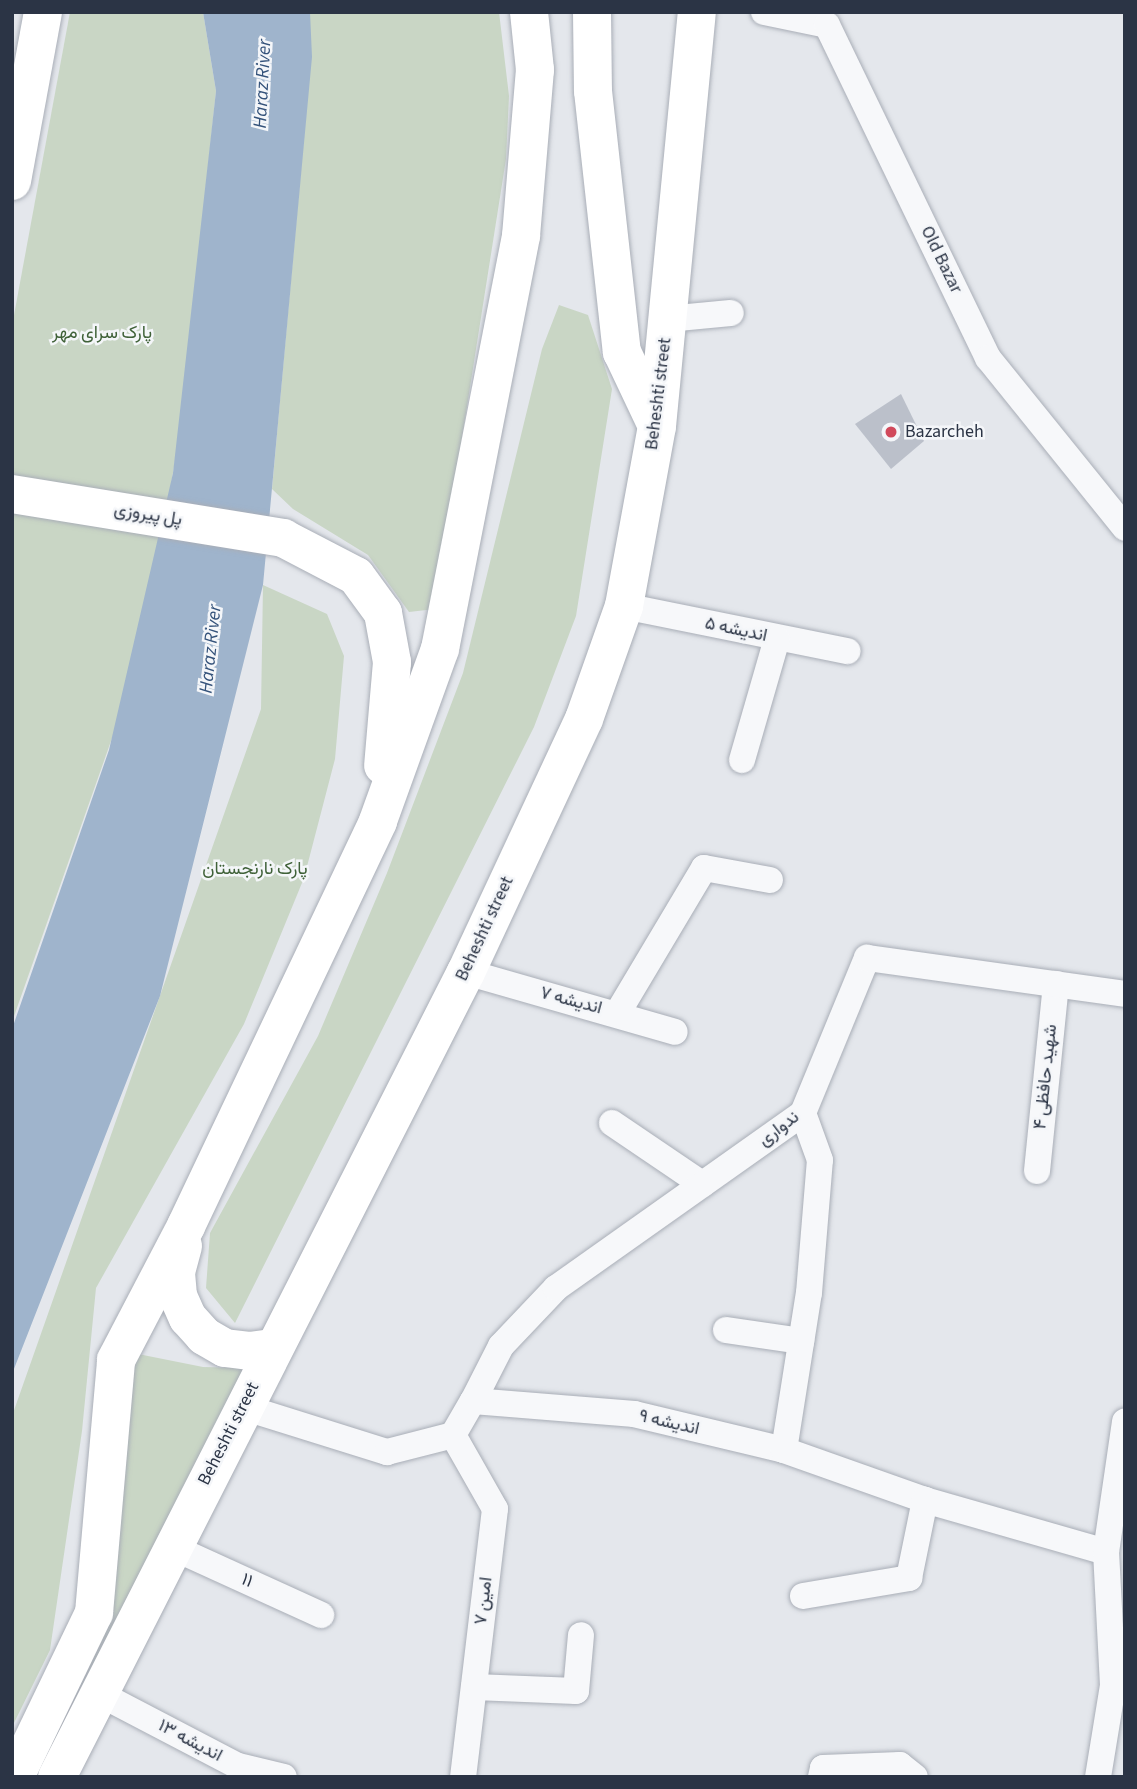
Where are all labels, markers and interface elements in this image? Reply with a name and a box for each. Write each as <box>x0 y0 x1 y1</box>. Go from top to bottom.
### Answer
water label: Haraz River <box>249 39 277 129</box>
street label: Old Bazar <box>915 223 967 297</box>
park label: پارک سرای مهر <box>52 322 152 344</box>
street label: Beheshti street <box>641 337 677 451</box>
place label: Bazarcheh <box>905 421 984 443</box>
marker: Bazarcheh <box>883 424 899 440</box>
street label: پل پیروزی <box>112 499 184 531</box>
water label: Haraz River <box>195 603 227 695</box>
street label: اندیشه ۵ <box>703 613 769 647</box>
park label: پارک نارنجستان <box>202 858 308 880</box>
street label: Beheshti street <box>451 873 519 985</box>
street label: اندیشه ۷ <box>538 982 604 1020</box>
street label: شهید حافظی ۴ <box>1030 1023 1062 1131</box>
street label: ندواری <box>754 1107 804 1151</box>
street label: Beheshti street <box>194 1379 264 1489</box>
street label: اندیشه ۹ <box>637 1406 701 1440</box>
street label: ۱۱ <box>238 1569 256 1593</box>
street label: امین ۷ <box>470 1576 498 1626</box>
street label: اندیشه ۱۳ <box>154 1715 226 1767</box>

